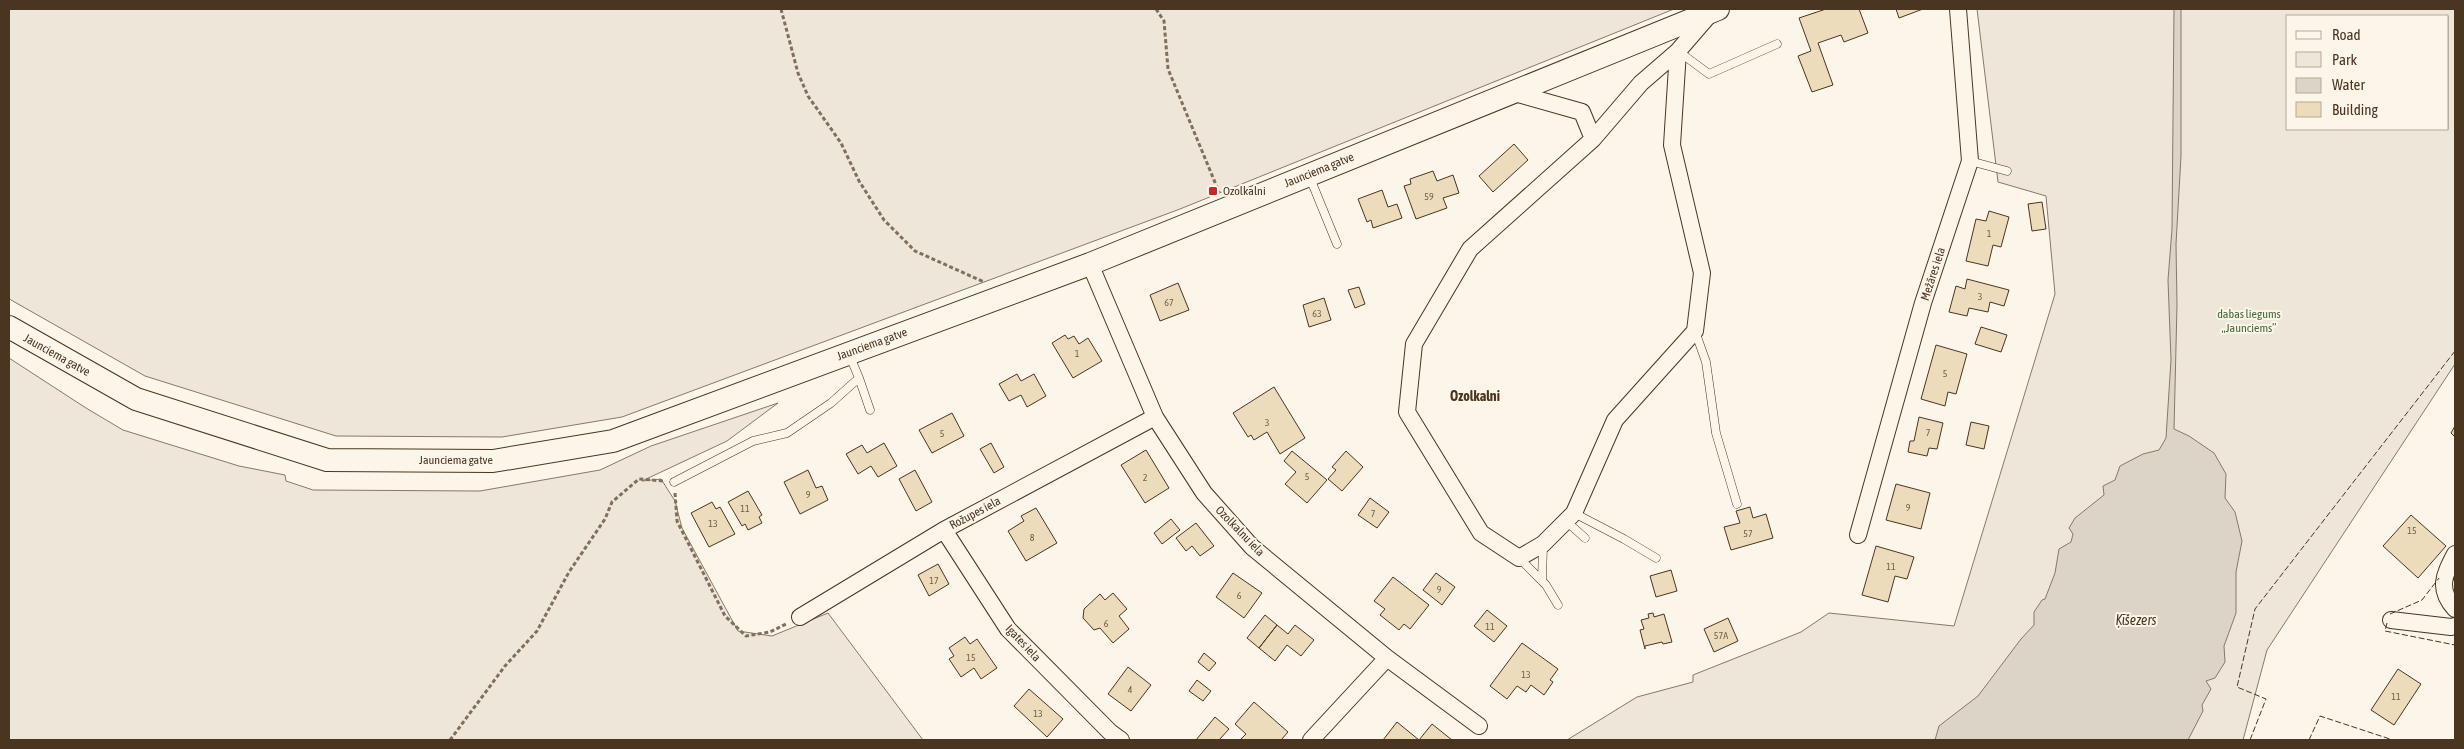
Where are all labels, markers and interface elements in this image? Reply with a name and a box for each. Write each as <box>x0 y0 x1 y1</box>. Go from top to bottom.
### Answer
legend <box>2286 15 2449 130</box>
text: Road <box>2332 26 2361 43</box>
text: Park <box>2332 51 2357 68</box>
text: Water <box>2332 76 2365 93</box>
text: Building <box>2332 101 2378 118</box>
street label: Jaunciema gatve <box>1282 150 1356 190</box>
place label: Ozolkalni <box>1223 184 1266 198</box>
marker: Ozolkalni <box>1207 185 1219 197</box>
house number: 59 <box>1424 191 1434 202</box>
house number: 1 <box>1987 228 1992 239</box>
street label: Mežāres iela <box>1918 246 1948 302</box>
house number: 3 <box>1978 291 1983 302</box>
house number: 67 <box>1164 297 1174 308</box>
park label: dabas liegums „Jaunciems” <box>2217 307 2281 335</box>
house number: 63 <box>1312 308 1322 319</box>
street label: Jaunciema gatve <box>835 325 909 363</box>
street label: Jaunciema gatve <box>21 331 93 379</box>
house number: 1 <box>1075 348 1080 359</box>
house number: 5 <box>1943 368 1948 379</box>
district label: Ozolkalni <box>1450 388 1500 404</box>
house number: 3 <box>1265 417 1270 428</box>
house number: 7 <box>1926 427 1931 438</box>
house number: 5 <box>940 428 945 439</box>
street label: Jaunciema gatve <box>419 453 493 467</box>
house number: 5 <box>1305 471 1310 482</box>
house number: 2 <box>1143 472 1148 483</box>
house number: 9 <box>806 489 811 500</box>
street label: Rožupes iela <box>947 494 1003 532</box>
house number: 9 <box>1906 502 1911 513</box>
house number: 11 <box>740 503 750 514</box>
street label: Ozolkalnu iela <box>1213 503 1267 559</box>
house number: 7 <box>1371 508 1376 519</box>
house number: 13 <box>708 518 718 529</box>
house number: 15 <box>2407 525 2417 536</box>
house number: 57 <box>1743 528 1753 539</box>
house number: 8 <box>1030 532 1035 543</box>
house number: 11 <box>1886 561 1896 572</box>
house number: 17 <box>929 575 939 586</box>
house number: 9 <box>1437 584 1442 595</box>
house number: 6 <box>1237 590 1242 601</box>
water label: Ķīšezers <box>2115 612 2157 628</box>
house number: 6 <box>1104 618 1109 629</box>
house number: 11 <box>1485 621 1495 632</box>
street label: Igates iela <box>1002 622 1044 664</box>
house number: 57A <box>1714 630 1728 641</box>
house number: 15 <box>966 652 976 663</box>
house number: 13 <box>1521 669 1531 680</box>
house number: 4 <box>1128 684 1133 695</box>
house number: 11 <box>2391 691 2401 702</box>
house number: 13 <box>1033 708 1043 719</box>

